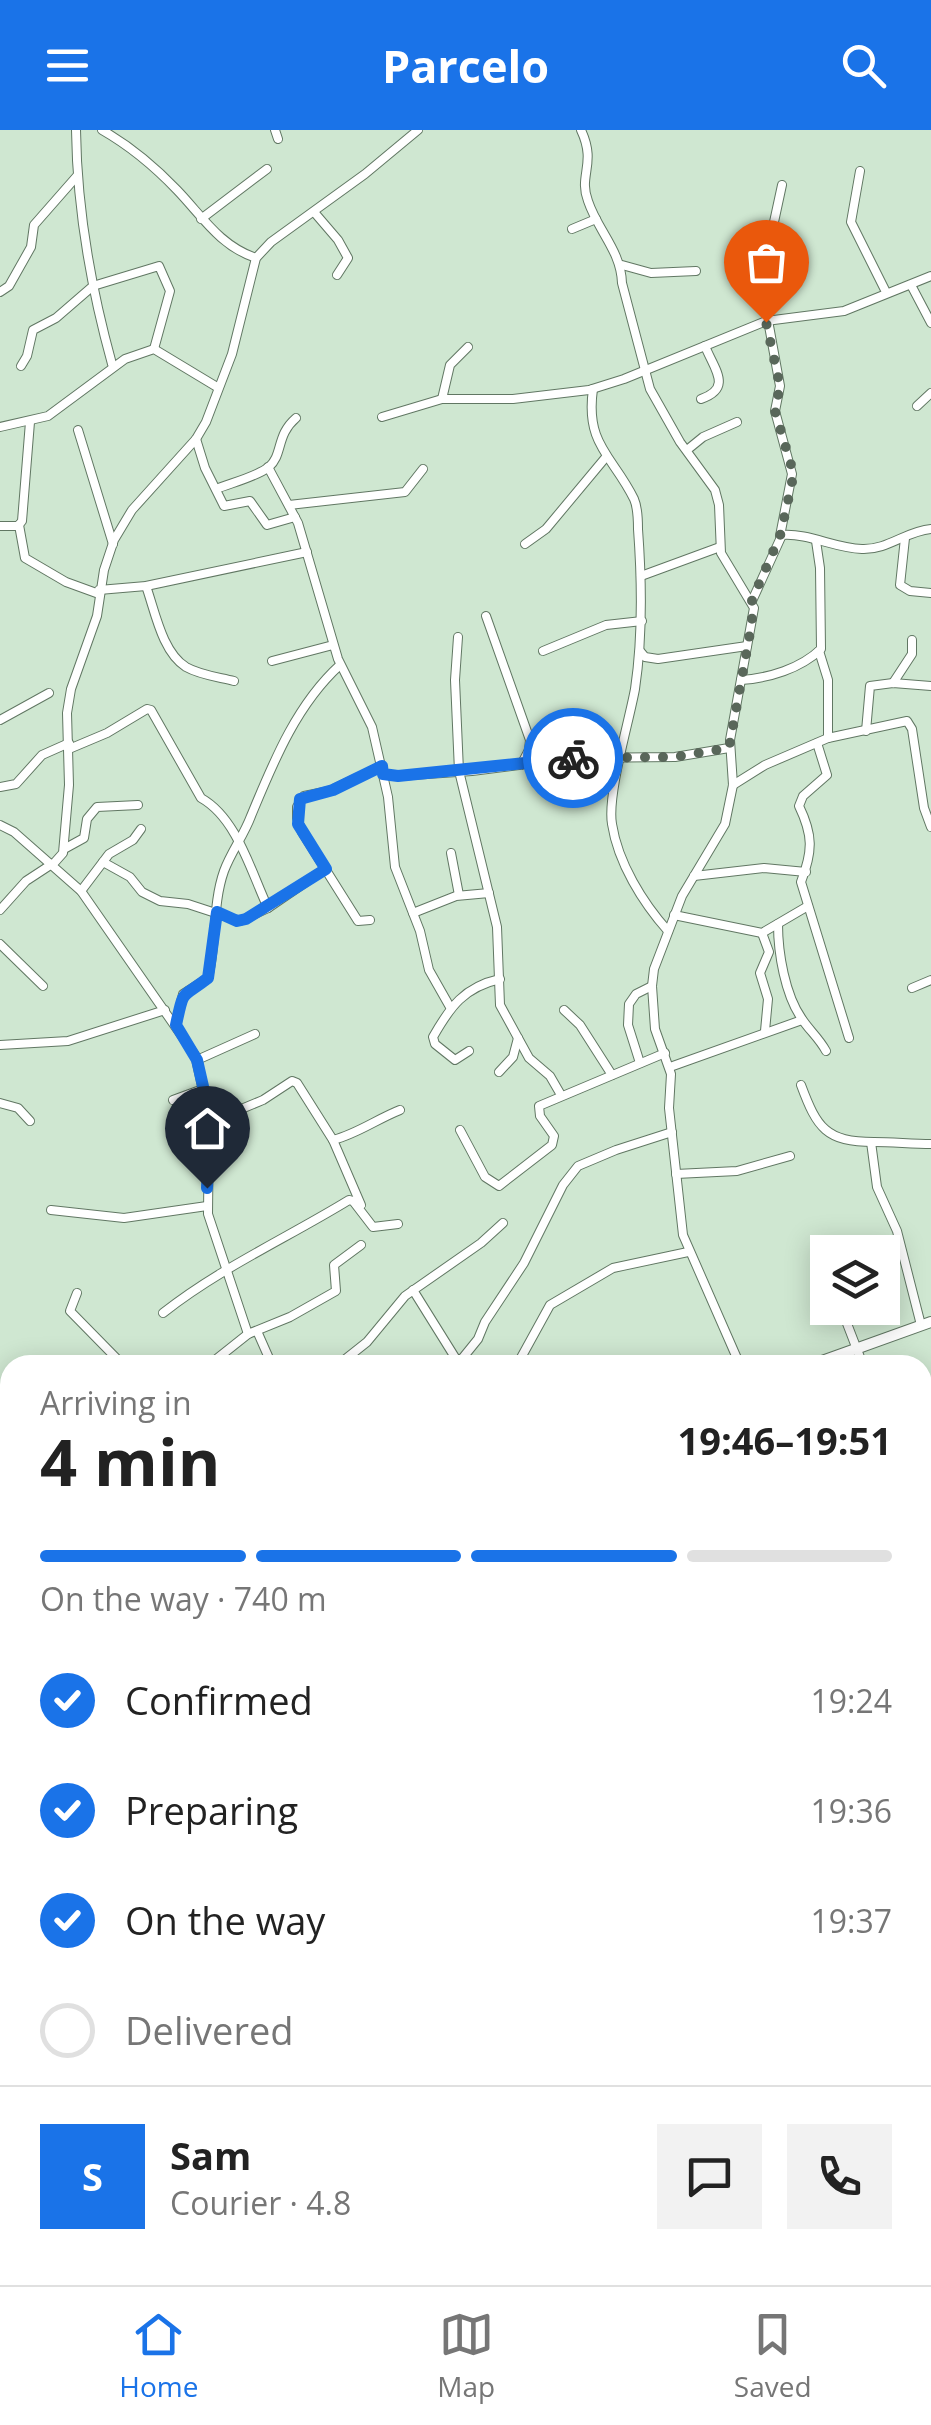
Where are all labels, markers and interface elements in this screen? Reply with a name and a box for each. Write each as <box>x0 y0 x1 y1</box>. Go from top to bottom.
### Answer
text: Parcelo <box>382 35 549 96</box>
icon: menu <box>40 38 95 93</box>
icon: search <box>836 38 891 93</box>
pin <box>724 220 809 323</box>
icon: bag <box>739 235 794 290</box>
courier <box>523 708 623 808</box>
icon: bike <box>546 731 601 786</box>
pin <box>165 1086 250 1189</box>
icon: home <box>180 1101 235 1156</box>
map controls <box>810 1235 900 1325</box>
button: layers <box>810 1235 900 1325</box>
text: Arriving in <box>40 1381 192 1424</box>
text: 19:46–19:51 <box>678 1414 892 1466</box>
text: 4 min <box>40 1417 220 1505</box>
text: On the way · 740 m <box>40 1577 327 1620</box>
icon: check <box>40 1673 95 1728</box>
text: Confirmed <box>125 1674 313 1726</box>
text: 19:24 <box>810 1679 892 1722</box>
icon: check <box>40 1783 95 1838</box>
text: Preparing <box>125 1784 298 1836</box>
text: 19:36 <box>810 1789 892 1832</box>
icon: check <box>40 1893 95 1948</box>
text: On the way <box>125 1894 325 1946</box>
text: 19:37 <box>810 1899 892 1942</box>
text: Delivered <box>125 2004 294 2056</box>
button: chat <box>657 2124 762 2229</box>
button: phone <box>787 2124 892 2229</box>
text: Sam <box>170 2129 251 2181</box>
text: S <box>82 2150 103 2202</box>
text: Courier · 4.8 <box>170 2181 351 2224</box>
tab: Home <box>119 2307 199 2405</box>
tab: Map <box>437 2307 495 2405</box>
tab: Saved <box>734 2307 812 2405</box>

